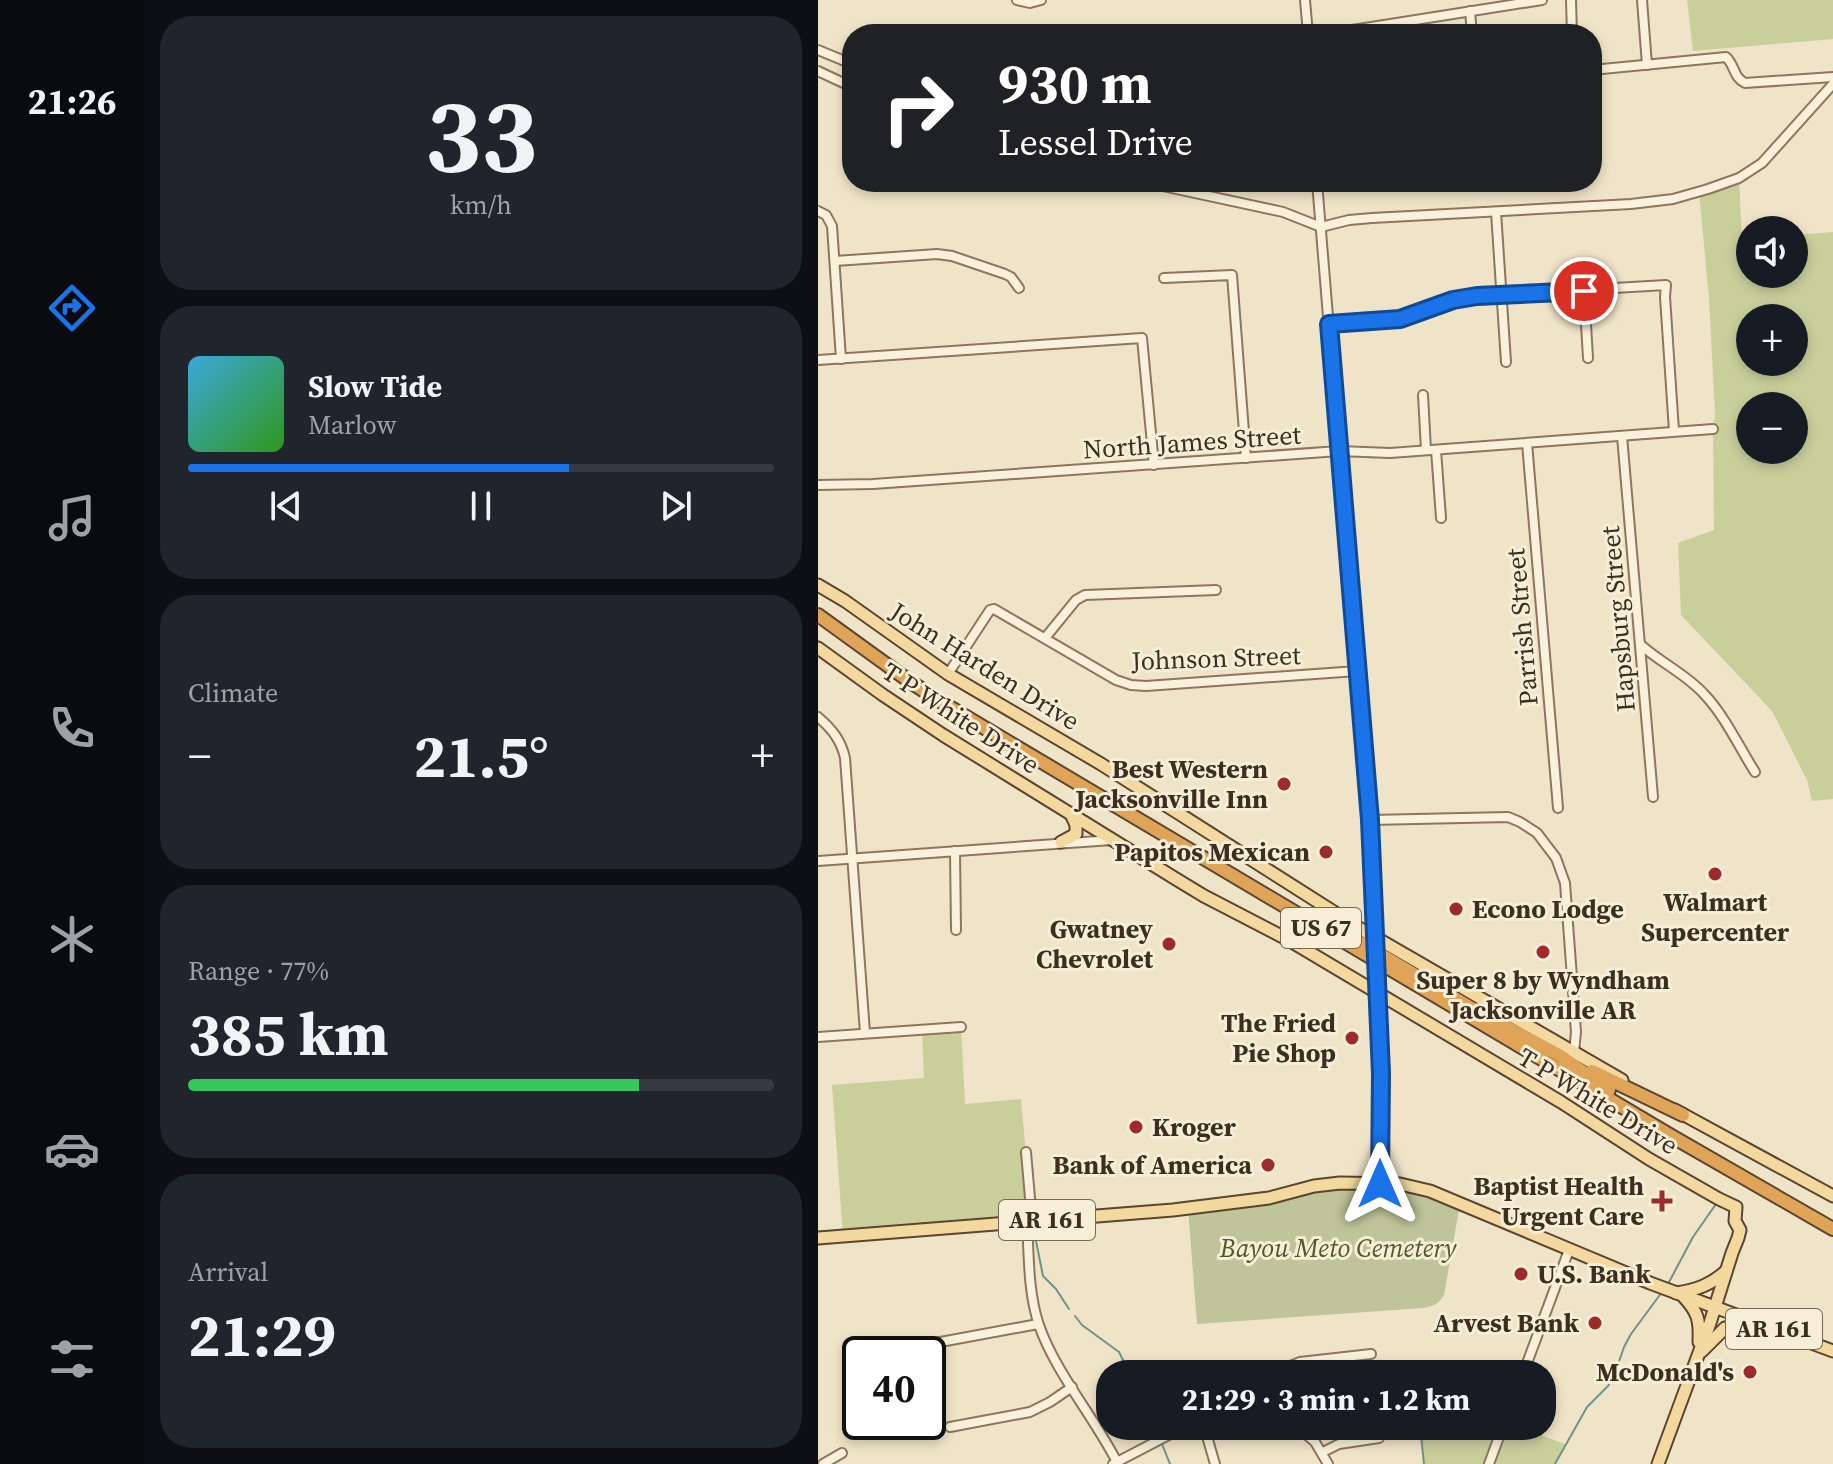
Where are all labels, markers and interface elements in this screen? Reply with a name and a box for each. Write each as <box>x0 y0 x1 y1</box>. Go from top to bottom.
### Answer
text: 930 m <box>998 45 1152 122</box>
icon: right <box>866 56 970 160</box>
text: 33 <box>425 63 537 206</box>
text: 21:26 <box>28 77 116 126</box>
text: Lessel Drive <box>998 118 1193 167</box>
text: km/h <box>450 187 512 223</box>
map controls <box>1736 216 1808 464</box>
button: sound <box>1736 216 1808 288</box>
pin <box>1550 257 1618 325</box>
icon: arrive <box>1562 269 1606 313</box>
icon: directions <box>44 280 100 336</box>
button: + <box>1736 304 1808 376</box>
text: Slow Tide <box>308 366 442 407</box>
button: − <box>1736 392 1808 464</box>
text: Marlow <box>308 407 397 443</box>
street label: North James Street <box>1082 416 1303 468</box>
icon: previous <box>264 484 308 528</box>
icon: pause <box>459 484 503 528</box>
icon: next <box>654 484 698 528</box>
icon: music <box>44 490 100 546</box>
street label: Hapsburg Street <box>1592 524 1644 713</box>
street label: Parrish Street <box>1497 546 1547 707</box>
street label: John Harden Drive <box>883 593 1087 739</box>
street label: Johnson Street <box>1130 637 1302 679</box>
street label: T P White Drive <box>875 654 1047 782</box>
text: Climate <box>188 675 278 711</box>
icon: phone <box>44 700 100 756</box>
text: 21.5° <box>413 715 549 797</box>
text: − <box>188 725 211 786</box>
text: + <box>751 725 774 786</box>
place label: Best Western Jacksonville Inn <box>1073 751 1268 817</box>
marker: Best Western Jacksonville Inn <box>1275 775 1293 793</box>
place label: Papitos Mexican <box>1114 834 1310 870</box>
marker: Papitos Mexican <box>1317 843 1335 861</box>
marker: Walmart Supercenter <box>1706 865 1724 883</box>
place label: Walmart Supercenter <box>1641 884 1790 950</box>
place label: Econo Lodge <box>1472 891 1624 927</box>
marker: Econo Lodge <box>1447 900 1465 918</box>
road number: US 67 <box>1281 908 1361 948</box>
icon: climate <box>44 911 100 967</box>
place label: Gwatney Chevrolet <box>1036 911 1154 977</box>
marker: Gwatney Chevrolet <box>1160 935 1178 953</box>
marker: Super 8 by Wyndham Jacksonville AR <box>1534 943 1552 961</box>
text: Range · 77% <box>188 953 329 989</box>
place label: Super 8 by Wyndham Jacksonville AR <box>1416 962 1670 1028</box>
text: 385 km <box>188 993 389 1075</box>
place label: The Fried Pie Shop <box>1221 1005 1336 1071</box>
marker: The Fried Pie Shop <box>1343 1029 1361 1047</box>
street label: T P White Drive <box>1511 1039 1685 1163</box>
place label: Kroger <box>1152 1109 1237 1145</box>
marker: Kroger <box>1127 1118 1145 1136</box>
icon: car <box>44 1121 100 1177</box>
position arrow <box>1338 1142 1422 1226</box>
place label: Bank of America <box>1053 1147 1252 1183</box>
marker: Bank of America <box>1259 1156 1277 1174</box>
place label: Baptist Health Urgent Care <box>1474 1168 1644 1234</box>
marker: Baptist Health Urgent Care <box>1651 1190 1673 1212</box>
road number: AR 161 <box>999 1200 1095 1240</box>
park label: Bayou Meto Cemetery <box>1219 1230 1457 1266</box>
text: Arrival <box>188 1254 268 1290</box>
place label: U.S. Bank <box>1537 1256 1651 1292</box>
marker: U.S. Bank <box>1512 1265 1530 1283</box>
text: 21:29 <box>188 1294 336 1376</box>
place label: Arvest Bank <box>1433 1305 1579 1341</box>
road number: AR 161 <box>1726 1309 1822 1349</box>
marker: Arvest Bank <box>1586 1314 1604 1332</box>
icon: filters <box>44 1331 100 1387</box>
speed limit sign: 40 <box>842 1336 946 1440</box>
place label: McDonald's <box>1596 1354 1734 1390</box>
marker: McDonald's <box>1741 1363 1759 1381</box>
text: 21:29 · 3 min · 1.2 km <box>1182 1379 1470 1420</box>

